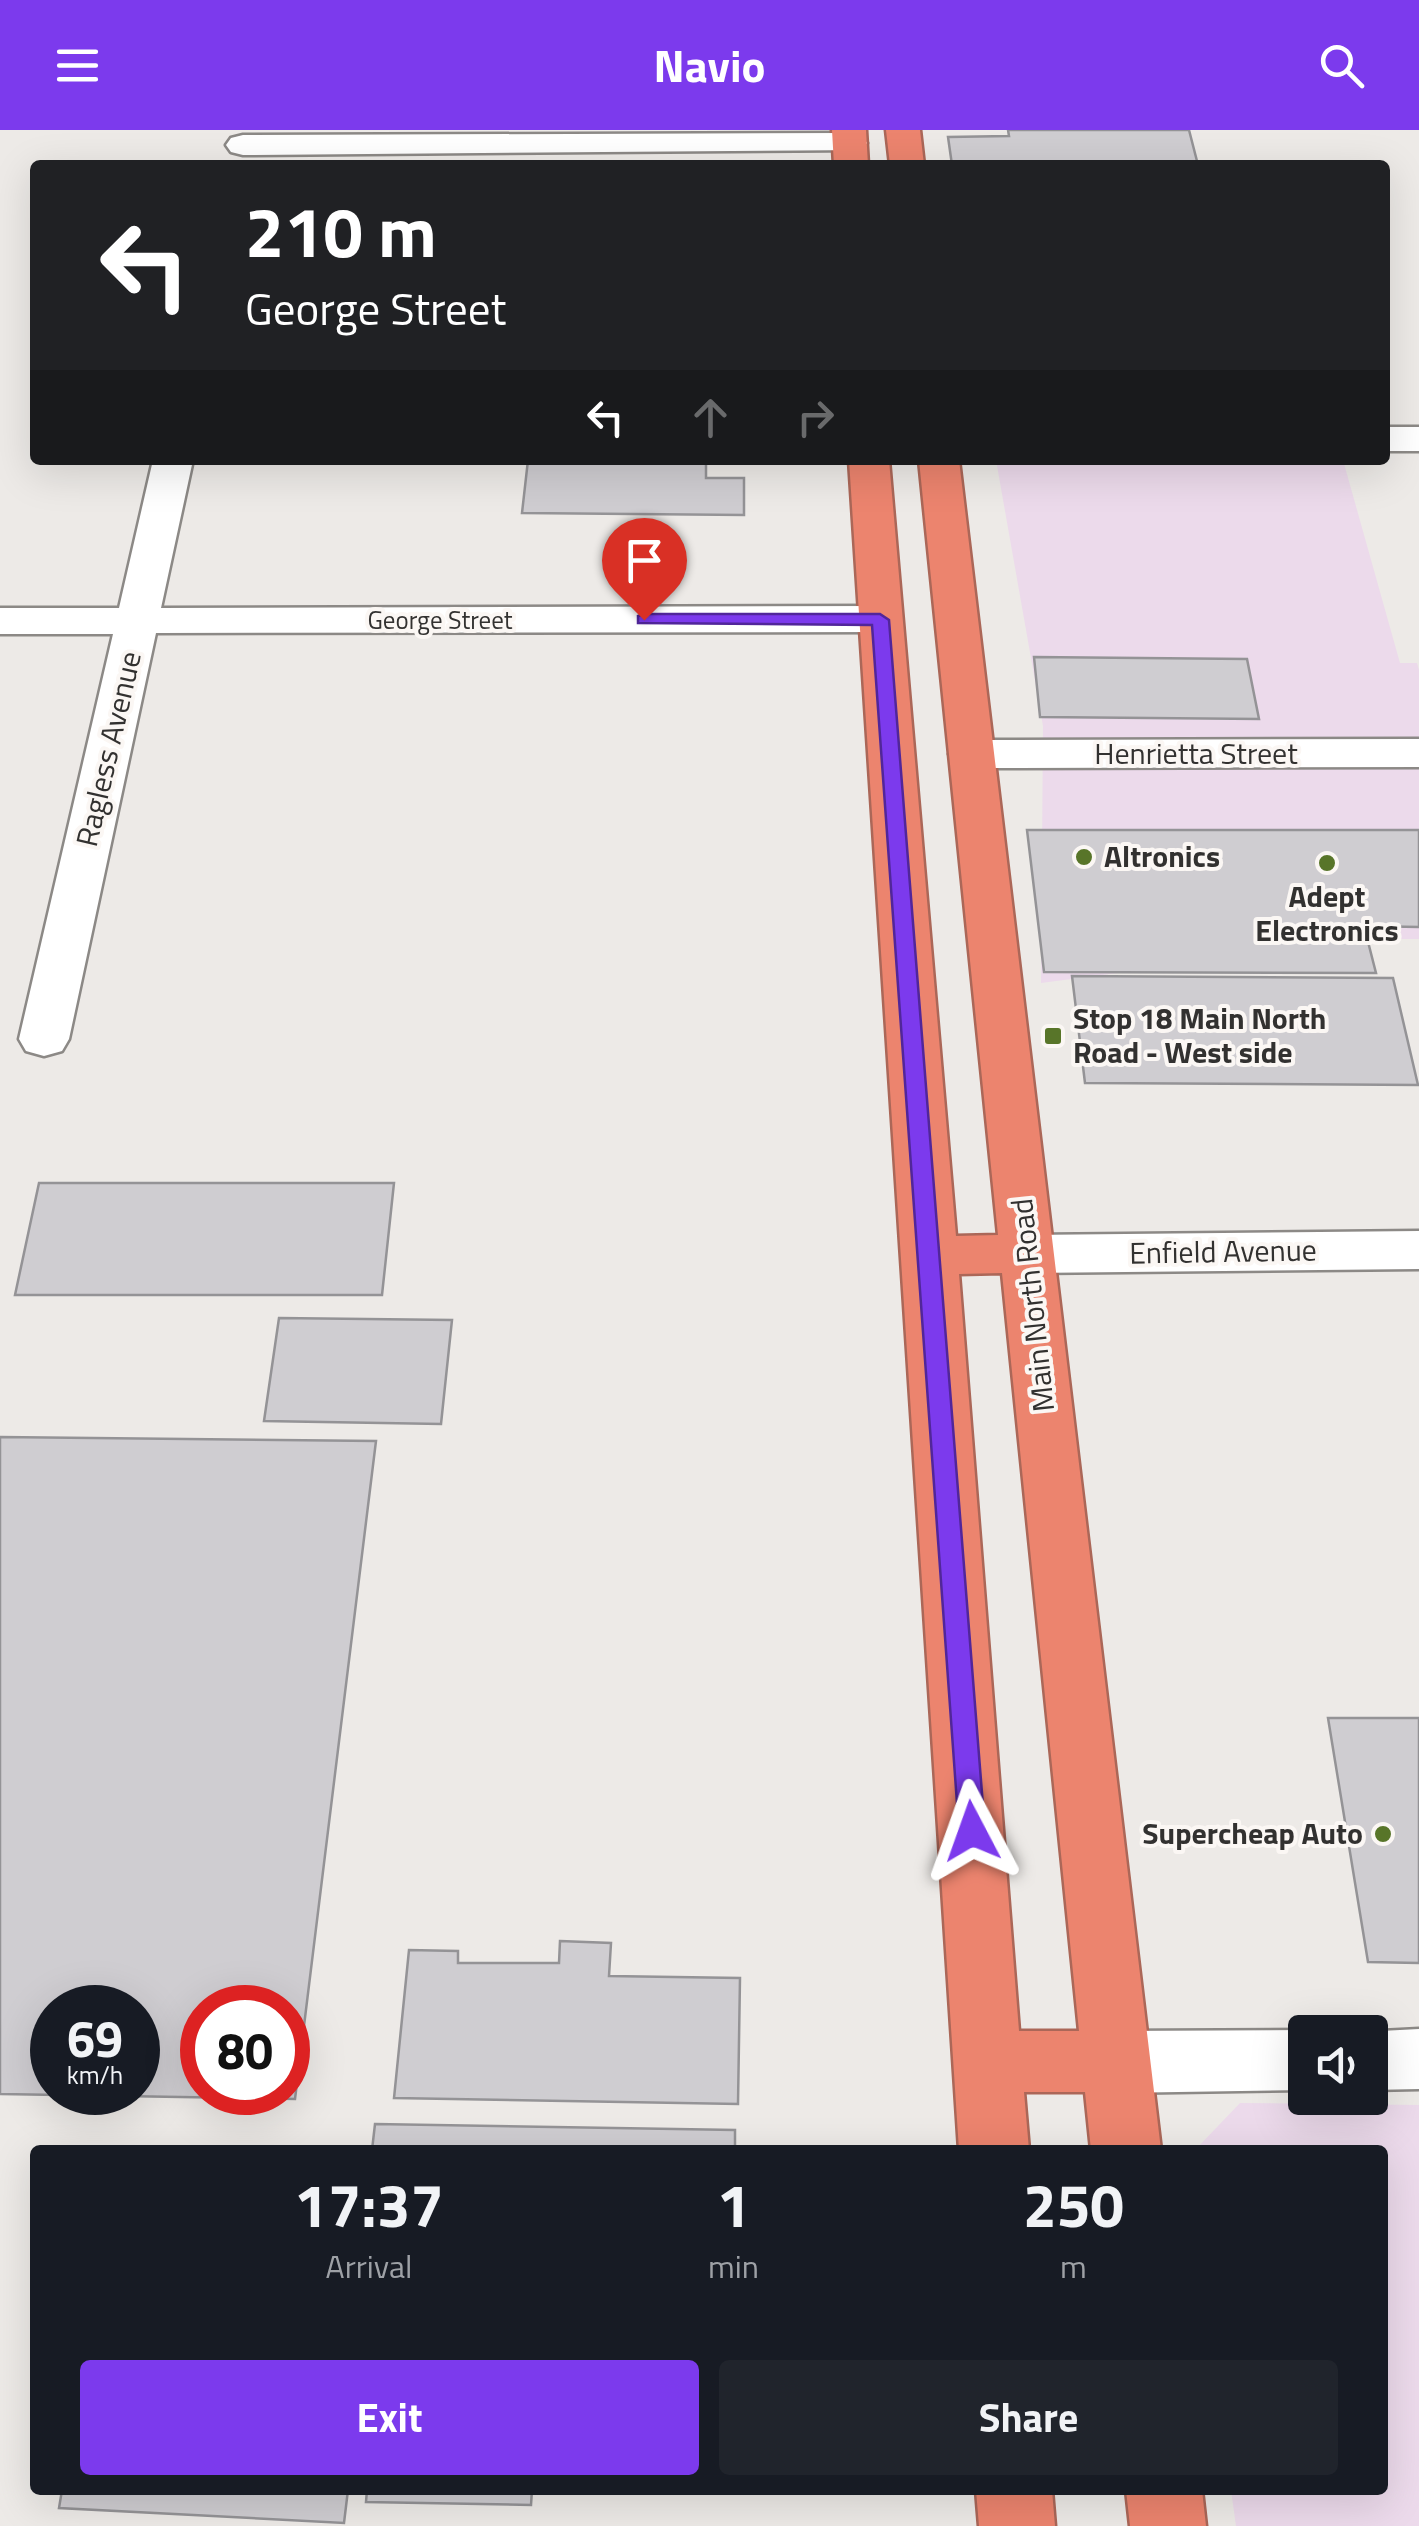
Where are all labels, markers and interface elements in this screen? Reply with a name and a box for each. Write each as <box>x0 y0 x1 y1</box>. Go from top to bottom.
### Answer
text: Navio <box>654 31 765 99</box>
icon: menu <box>50 38 105 93</box>
icon: search <box>1314 38 1369 93</box>
text: 210 m <box>245 178 437 284</box>
icon: left <box>80 200 210 330</box>
text: George Street <box>245 274 506 342</box>
icon: left <box>578 390 633 445</box>
icon: ahead <box>683 390 738 445</box>
icon: right <box>788 390 843 445</box>
pin <box>602 518 687 621</box>
icon: arrive <box>617 533 672 588</box>
street label: George Street <box>367 601 513 639</box>
street label: Ragless Avenue <box>63 646 153 851</box>
street label: Henrietta Street <box>1094 730 1298 776</box>
place label: Altronics <box>1104 833 1220 879</box>
marker: Altronics <box>1073 846 1095 868</box>
marker: Adept Electronics <box>1316 852 1338 874</box>
place label: Adept Electronics <box>1255 873 1399 953</box>
place label: Stop 18 Main North Road - West side <box>1073 995 1326 1075</box>
marker: Stop 18 Main North Road - West side <box>1042 1025 1064 1047</box>
street label: Main North Road <box>998 1196 1066 1414</box>
street label: Enfield Avenue <box>1129 1226 1317 1276</box>
position arrow <box>920 1779 1024 1883</box>
place label: Supercheap Auto <box>1142 1810 1363 1856</box>
marker: Supercheap Auto <box>1372 1823 1394 1845</box>
speed limit sign: 80 <box>180 1985 310 2115</box>
text: 69 <box>67 2000 123 2076</box>
map controls <box>1288 2015 1388 2115</box>
button: sound <box>1288 2015 1388 2115</box>
text: km/h <box>67 2056 123 2094</box>
text: 17:37 <box>294 2159 444 2250</box>
text: 1 <box>717 2159 750 2250</box>
text: 250 <box>1023 2159 1124 2250</box>
text: Arrival <box>326 2242 412 2290</box>
text: min <box>708 2242 759 2290</box>
text: m <box>1060 2242 1087 2290</box>
button: Exit <box>80 2360 699 2475</box>
button: Share <box>719 2360 1338 2475</box>

